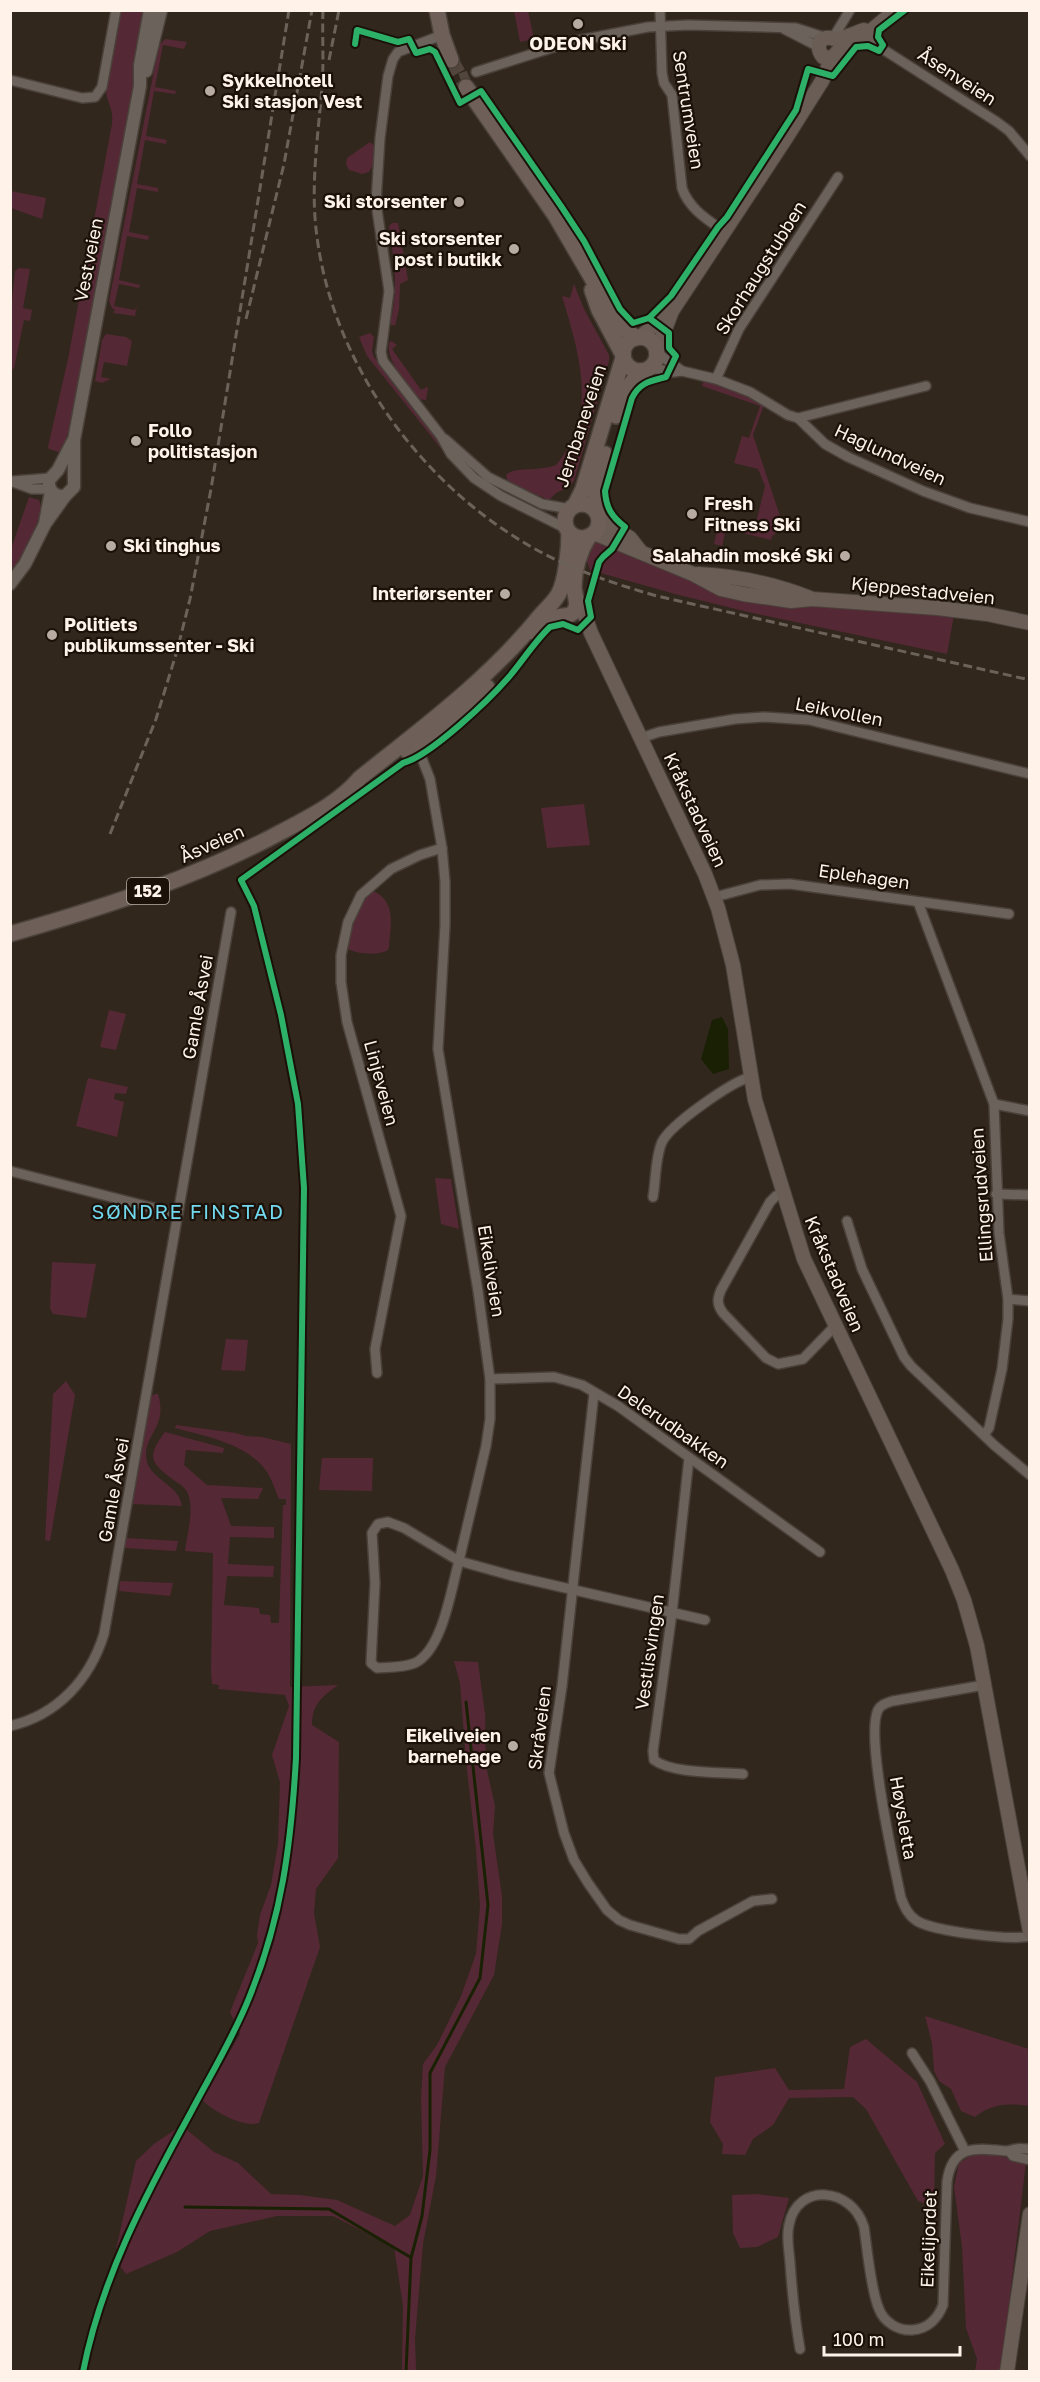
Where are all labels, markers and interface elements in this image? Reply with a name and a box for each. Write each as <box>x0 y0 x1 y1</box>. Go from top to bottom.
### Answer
marker: ODEON Ski <box>571 17 585 31</box>
place label: ODEON Ski <box>529 32 627 54</box>
street label: Åsenveien <box>914 43 1001 110</box>
street label: Sentrumveien <box>669 49 709 171</box>
place label: Sykkelhotell Ski stasjon Vest <box>222 69 362 112</box>
marker: Sykkelhotell Ski stasjon Vest <box>203 84 217 98</box>
place label: Ski storsenter <box>324 190 447 212</box>
marker: Ski storsenter <box>452 195 466 209</box>
street label: Skorhaugstubben <box>710 196 810 338</box>
street label: Vestveien <box>69 216 107 304</box>
place label: Ski storsenter post i butikk <box>379 227 503 270</box>
marker: Ski storsenter post i butikk <box>507 242 521 256</box>
street label: Jernbaneveien <box>550 362 610 490</box>
place label: Follo politistasjon <box>148 419 257 462</box>
street label: Haglundveien <box>831 419 950 489</box>
marker: Follo politistasjon <box>129 434 143 448</box>
place label: Fresh Fitness Ski <box>704 492 801 535</box>
marker: Fresh Fitness Ski <box>685 507 699 521</box>
place label: Ski tinghus <box>123 534 221 556</box>
marker: Ski tinghus <box>104 539 118 553</box>
place label: Salahadin moské Ski <box>652 544 833 566</box>
marker: Salahadin moské Ski <box>838 549 852 563</box>
street label: Kjeppestadveien <box>850 572 996 609</box>
place label: Interiørsenter <box>372 582 493 604</box>
marker: Interiørsenter <box>498 587 512 601</box>
place label: Politiets publikumssenter - Ski <box>64 613 255 656</box>
marker: Politiets publikumssenter - Ski <box>45 628 59 642</box>
street label: Leikvollen <box>793 692 885 730</box>
street label: Kråkstadveien <box>660 749 732 870</box>
street label: Åsveien <box>176 819 247 867</box>
street label: Eplehagen <box>817 859 911 893</box>
road number: 152 <box>127 878 169 904</box>
street label: Gamle Åsvei <box>177 953 217 1061</box>
street label: Linjeveien <box>360 1038 404 1128</box>
street label: Ellingsrudveien <box>965 1127 997 1263</box>
district label: SØNDRE FINSTAD <box>92 1199 284 1223</box>
street label: Kråkstadveien <box>801 1212 869 1335</box>
street label: Eikeliveien <box>474 1223 510 1319</box>
street label: Delerudbakken <box>614 1380 733 1473</box>
street label: Gamle Åsvei <box>93 1436 133 1544</box>
street label: Vestlisvingen <box>630 1592 668 1711</box>
street label: Skråveien <box>523 1684 555 1771</box>
place label: Eikeliveien barnehage <box>406 1724 501 1767</box>
marker: Eikeliveien barnehage <box>506 1739 520 1753</box>
street label: Høysletta <box>886 1774 922 1861</box>
street label: Eikelijordet <box>915 2190 941 2288</box>
scale bar <box>824 2319 960 2357</box>
text: 100 m <box>833 2328 884 2350</box>

